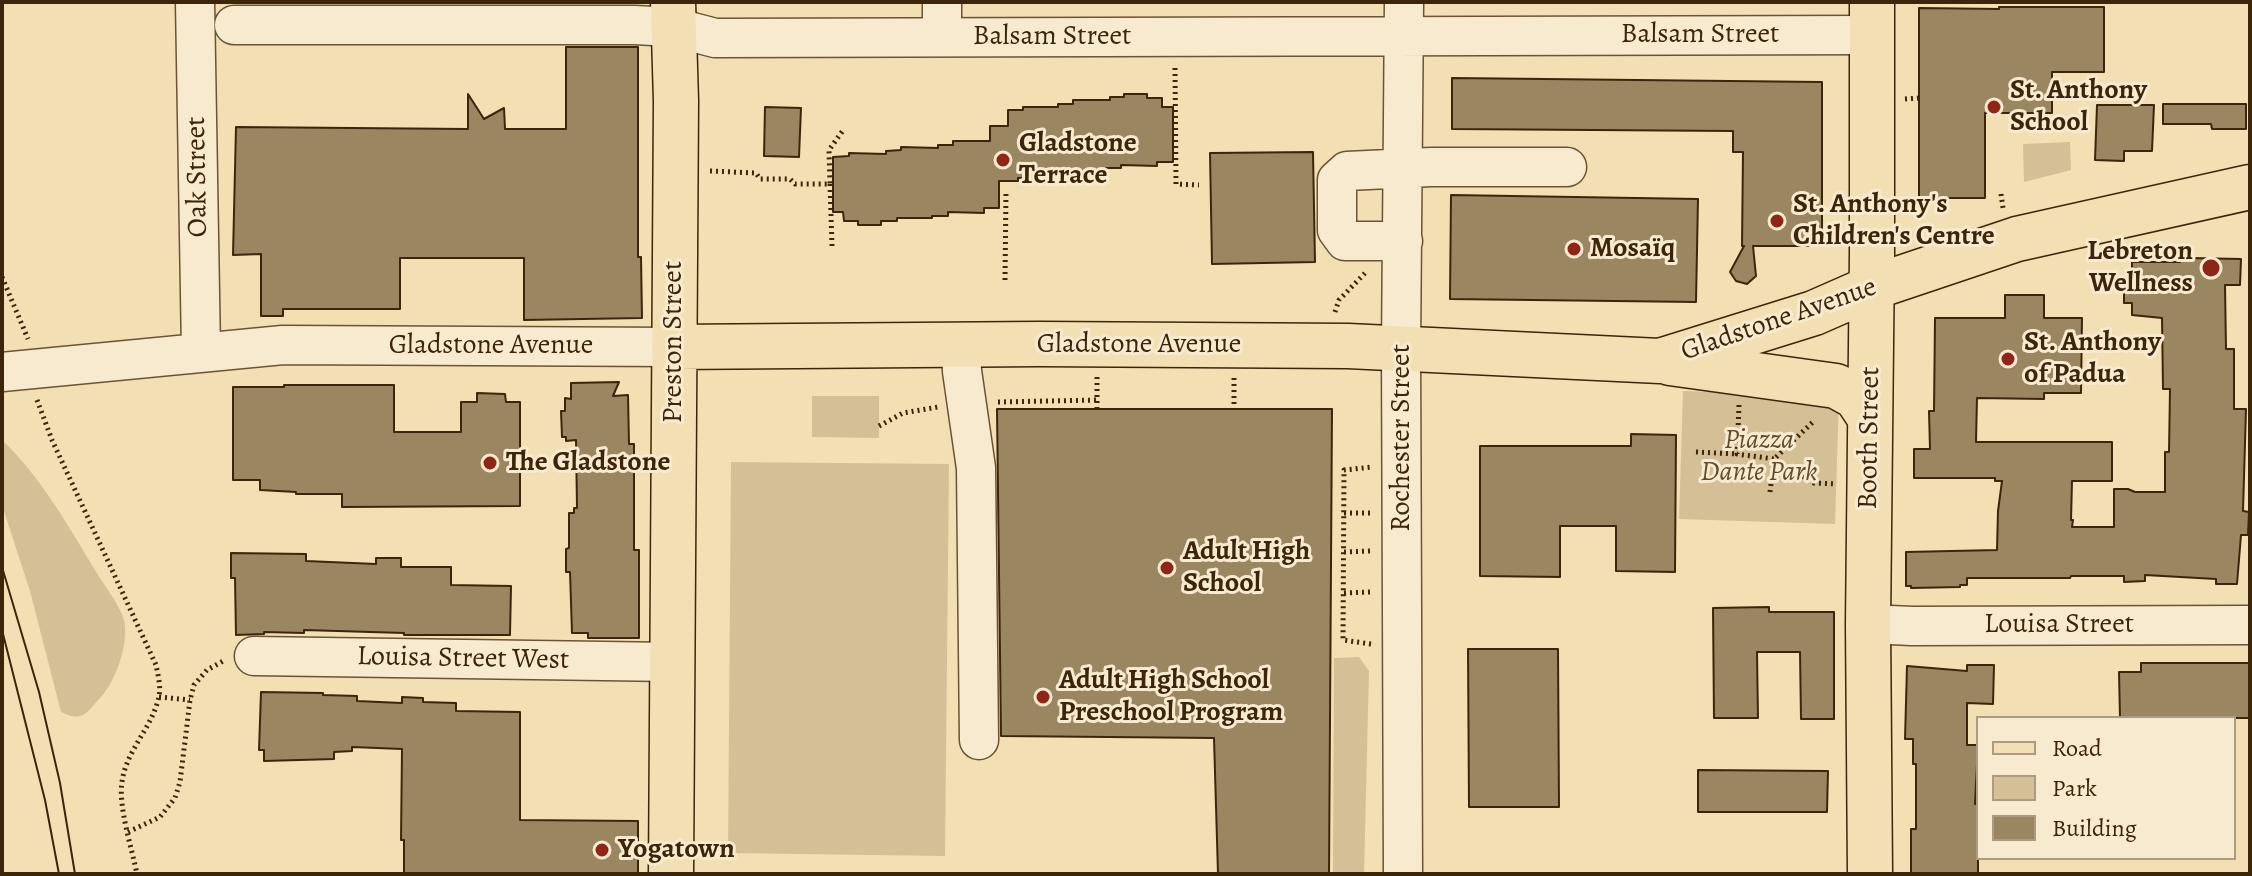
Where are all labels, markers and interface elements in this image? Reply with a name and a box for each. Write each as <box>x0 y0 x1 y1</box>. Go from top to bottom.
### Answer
street label: Balsam Street <box>1621 18 1779 52</box>
street label: Balsam Street <box>973 20 1131 54</box>
place label: St. Anthony School <box>2010 74 2147 140</box>
marker: St. Anthony School <box>1985 98 2003 116</box>
street label: Oak Street <box>180 116 216 238</box>
place label: Gladstone Terrace <box>1019 127 1137 193</box>
marker: Gladstone Terrace <box>994 151 1012 169</box>
place label: St. Anthony's Children's Centre <box>1793 188 1995 254</box>
marker: St. Anthony's Children's Centre <box>1768 212 1786 230</box>
place label: Mosaïq <box>1590 232 1675 266</box>
place label: Lebreton Wellness <box>2087 235 2193 301</box>
marker: Mosaïq <box>1565 240 1583 258</box>
marker: Lebreton Wellness <box>2200 257 2222 279</box>
street label: Preston Street <box>657 261 691 423</box>
street label: Gladstone Avenue <box>1677 271 1881 369</box>
place label: St. Anthony of Padua <box>2024 326 2161 392</box>
street label: Gladstone Avenue <box>1037 328 1241 362</box>
street label: Gladstone Avenue <box>389 329 593 363</box>
street label: Rochester Street <box>1385 344 1419 532</box>
marker: St. Anthony of Padua <box>1999 350 2017 368</box>
street label: Booth Street <box>1852 366 1888 510</box>
park label: Piazza Dante Park <box>1701 424 1817 490</box>
place label: The Gladstone <box>506 446 670 480</box>
marker: The Gladstone <box>481 454 499 472</box>
place label: Adult High School <box>1183 535 1310 601</box>
marker: Adult High School <box>1158 559 1176 577</box>
street label: Louisa Street <box>1984 608 2134 642</box>
street label: Louisa Street West <box>356 640 570 678</box>
place label: Adult High School Preschool Program <box>1059 664 1283 730</box>
marker: Adult High School Preschool Program <box>1034 688 1052 706</box>
legend <box>1976 716 2236 860</box>
text: Road <box>2052 732 2102 764</box>
text: Park <box>2052 772 2097 804</box>
text: Building <box>2052 812 2137 844</box>
place label: Yogatown <box>618 833 735 867</box>
marker: Yogatown <box>593 841 611 859</box>

